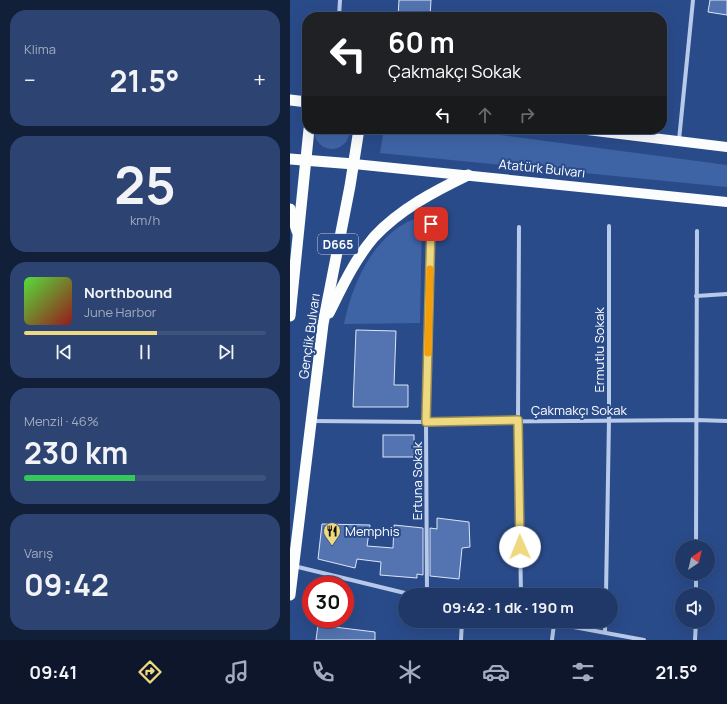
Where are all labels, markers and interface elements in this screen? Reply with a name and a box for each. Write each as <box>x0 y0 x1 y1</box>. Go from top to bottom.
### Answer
text: 60 m <box>388 23 455 61</box>
icon: left <box>322 28 374 80</box>
text: Klima <box>24 40 56 58</box>
text: Çakmakçı Sokak <box>388 59 521 83</box>
text: 21.5° <box>110 60 180 101</box>
text: − <box>24 65 36 95</box>
text: + <box>253 65 266 95</box>
icon: left <box>432 104 454 126</box>
icon: ahead <box>474 104 496 126</box>
icon: right <box>516 104 538 126</box>
text: 25 <box>114 149 176 220</box>
street label: Atatürk Bulvarı <box>498 155 586 181</box>
pin <box>414 207 448 241</box>
text: km/h <box>130 211 160 229</box>
icon: arrive <box>420 213 442 235</box>
road number: D665 <box>318 234 358 254</box>
text: Northbound <box>84 282 172 303</box>
street label: Gençlik Bulvarı <box>294 292 324 380</box>
text: June Harbor <box>84 303 157 321</box>
street label: Ermutlu Sokak <box>590 307 608 393</box>
icon: previous <box>53 341 75 363</box>
icon: pause <box>134 341 156 363</box>
icon: next <box>215 341 237 363</box>
street label: Çakmakçı Sokak <box>531 401 628 419</box>
text: Menzil · 46% <box>24 412 99 430</box>
text: 230 km <box>24 432 128 473</box>
street label: Ertuna Sokak <box>408 441 426 520</box>
restaurant icon: Memphis <box>322 521 342 546</box>
place label: Memphis <box>345 522 400 540</box>
position arrow <box>499 526 541 568</box>
north arrow <box>675 540 715 580</box>
map controls <box>675 540 715 628</box>
text: Varış <box>24 544 53 562</box>
text: 09:42 <box>24 564 109 605</box>
speed limit sign: 30 <box>302 576 354 628</box>
button: sound <box>675 588 715 628</box>
text: 09:42 · 1 dk · 190 m <box>442 597 574 618</box>
icon: directions <box>136 658 164 686</box>
icon: music <box>223 658 251 686</box>
icon: phone <box>309 658 337 686</box>
icon: climate <box>396 658 424 686</box>
icon: car <box>482 658 510 686</box>
icon: filters <box>569 658 597 686</box>
text: 09:41 <box>29 660 77 684</box>
text: 21.5° <box>656 660 698 684</box>

